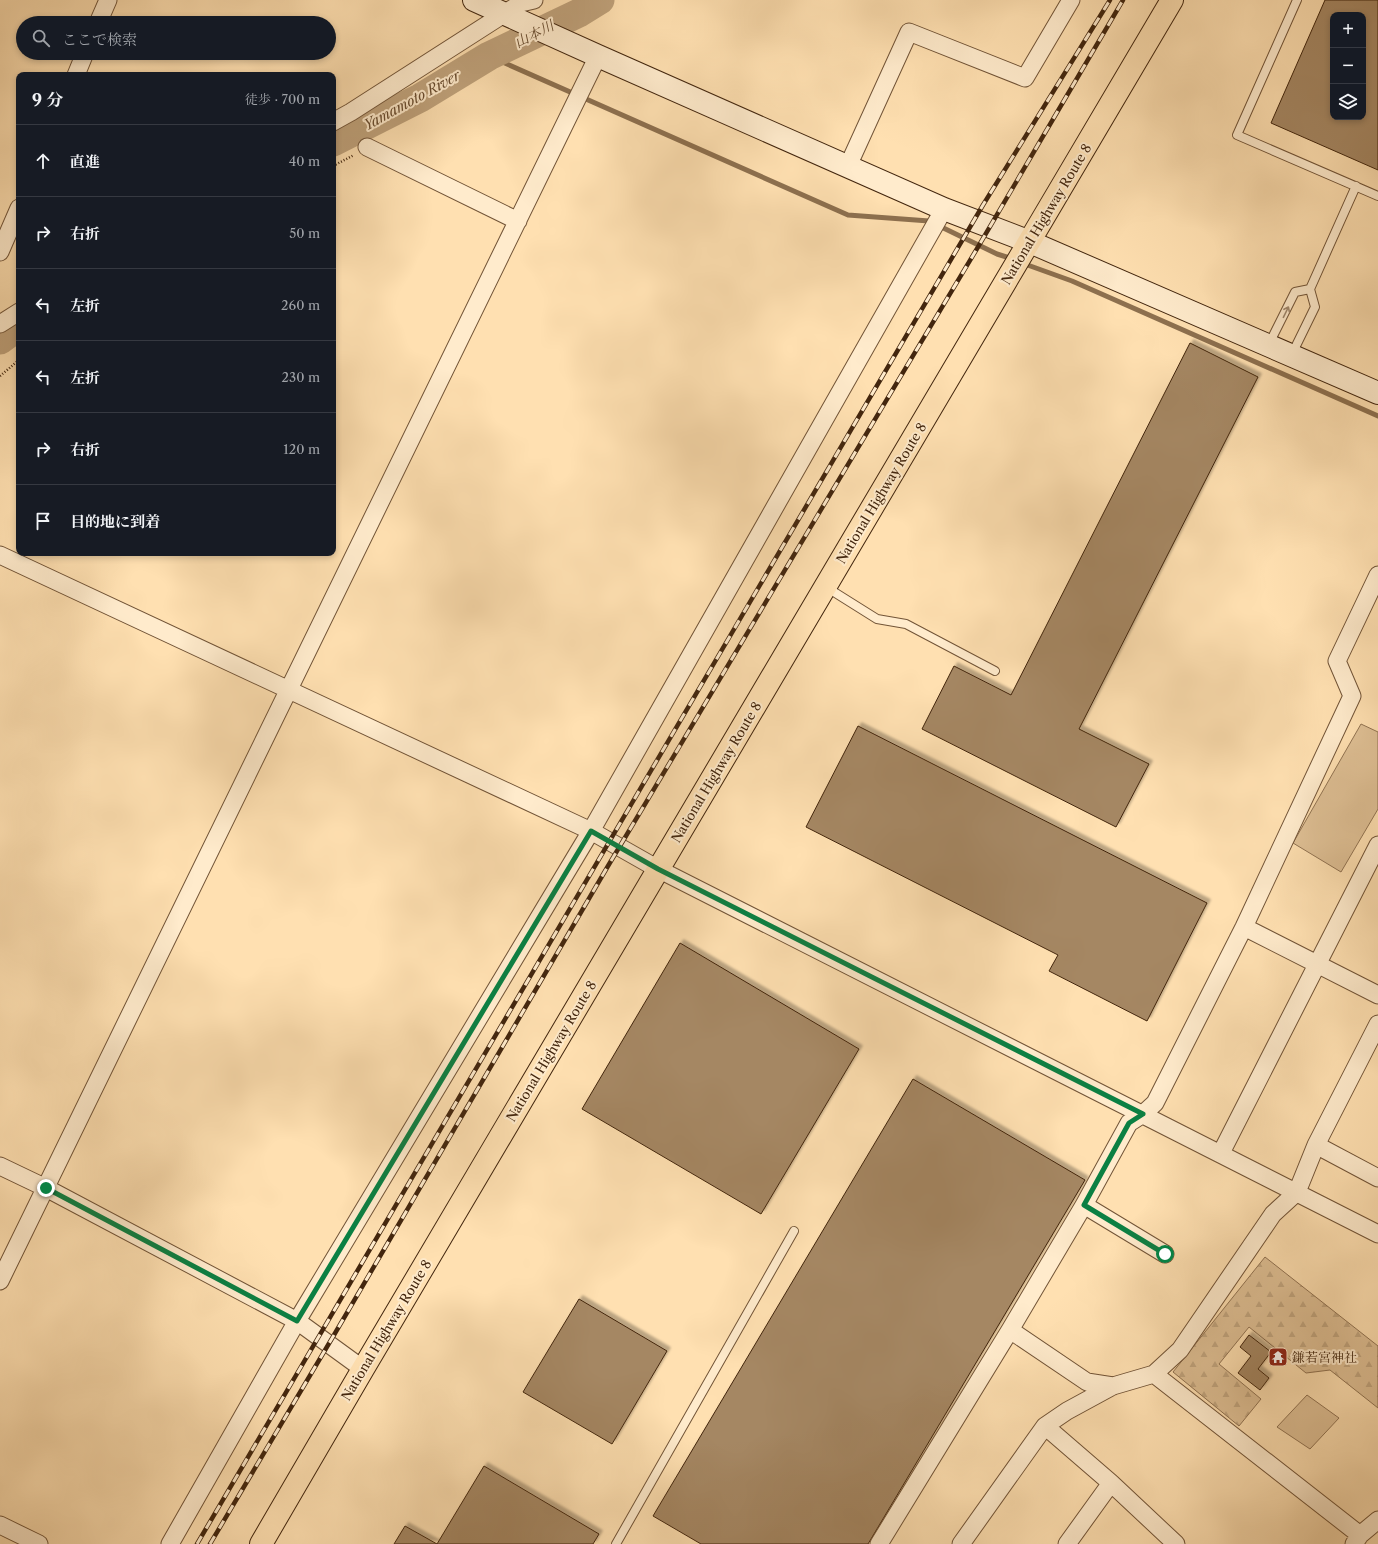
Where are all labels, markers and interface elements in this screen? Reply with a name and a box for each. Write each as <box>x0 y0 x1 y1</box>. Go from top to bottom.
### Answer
map controls <box>1330 12 1366 120</box>
button: + <box>1330 12 1366 48</box>
search box <box>16 16 336 60</box>
water label: 山本川 <box>511 16 559 52</box>
icon: search <box>30 27 52 49</box>
text: ここで検索 <box>62 30 137 49</box>
button: − <box>1330 48 1366 84</box>
water label: Yamamoto River <box>361 65 465 134</box>
button: layers <box>1330 84 1366 120</box>
text: 9 分 <box>32 90 63 110</box>
text: 徒歩 · 700 m <box>245 91 320 107</box>
street label: National Highway Route 8 <box>998 141 1094 287</box>
icon: ahead <box>32 150 54 172</box>
text: 直進 <box>70 152 100 171</box>
text: 40 m <box>289 153 320 169</box>
icon: right <box>32 222 54 244</box>
text: 右折 <box>70 224 100 243</box>
text: 50 m <box>289 225 320 241</box>
icon: left <box>32 294 54 316</box>
text: 左折 <box>70 296 100 315</box>
text: 260 m <box>281 297 320 313</box>
one-way arrow <box>1282 306 1290 318</box>
icon: left <box>32 366 54 388</box>
text: 左折 <box>70 368 100 387</box>
text: 230 m <box>282 369 320 385</box>
street label: National Highway Route 8 <box>833 420 929 566</box>
icon: right <box>32 438 54 460</box>
text: 右折 <box>70 440 100 459</box>
text: 120 m <box>283 441 320 457</box>
icon: arrive <box>32 510 54 532</box>
text: 目的地に到着 <box>70 512 160 531</box>
street label: National Highway Route 8 <box>668 699 764 845</box>
street label: National Highway Route 8 <box>503 978 599 1124</box>
route end <box>37 1179 55 1197</box>
route start <box>1156 1245 1174 1263</box>
street label: National Highway Route 8 <box>338 1257 434 1403</box>
temple icon: 鎌若宮神社 <box>1267 1346 1289 1368</box>
place label: 鎌若宮神社 <box>1292 1349 1357 1365</box>

